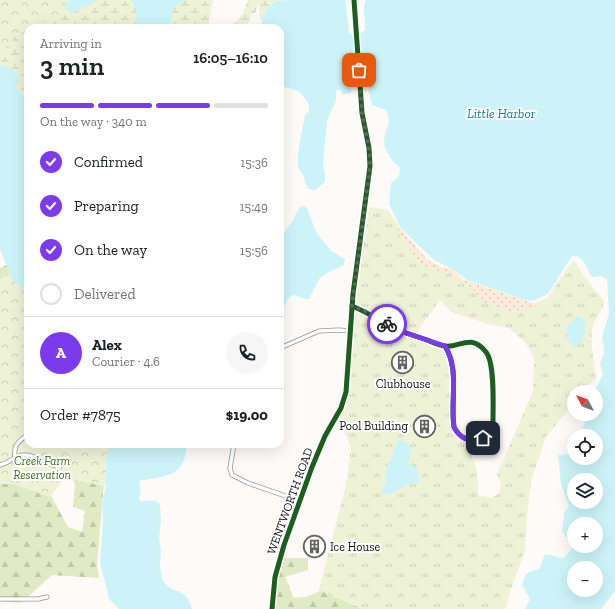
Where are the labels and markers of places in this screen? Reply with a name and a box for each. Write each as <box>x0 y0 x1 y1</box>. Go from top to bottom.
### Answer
pin <box>342 53 376 87</box>
building icon: Clubhouse <box>390 350 416 376</box>
place label: Clubhouse <box>376 377 431 391</box>
building icon: Pool Building <box>411 413 437 439</box>
place label: Pool Building <box>339 419 408 433</box>
pin <box>466 421 500 455</box>
building icon: Ice House <box>302 534 328 560</box>
place label: Ice House <box>330 540 380 554</box>

